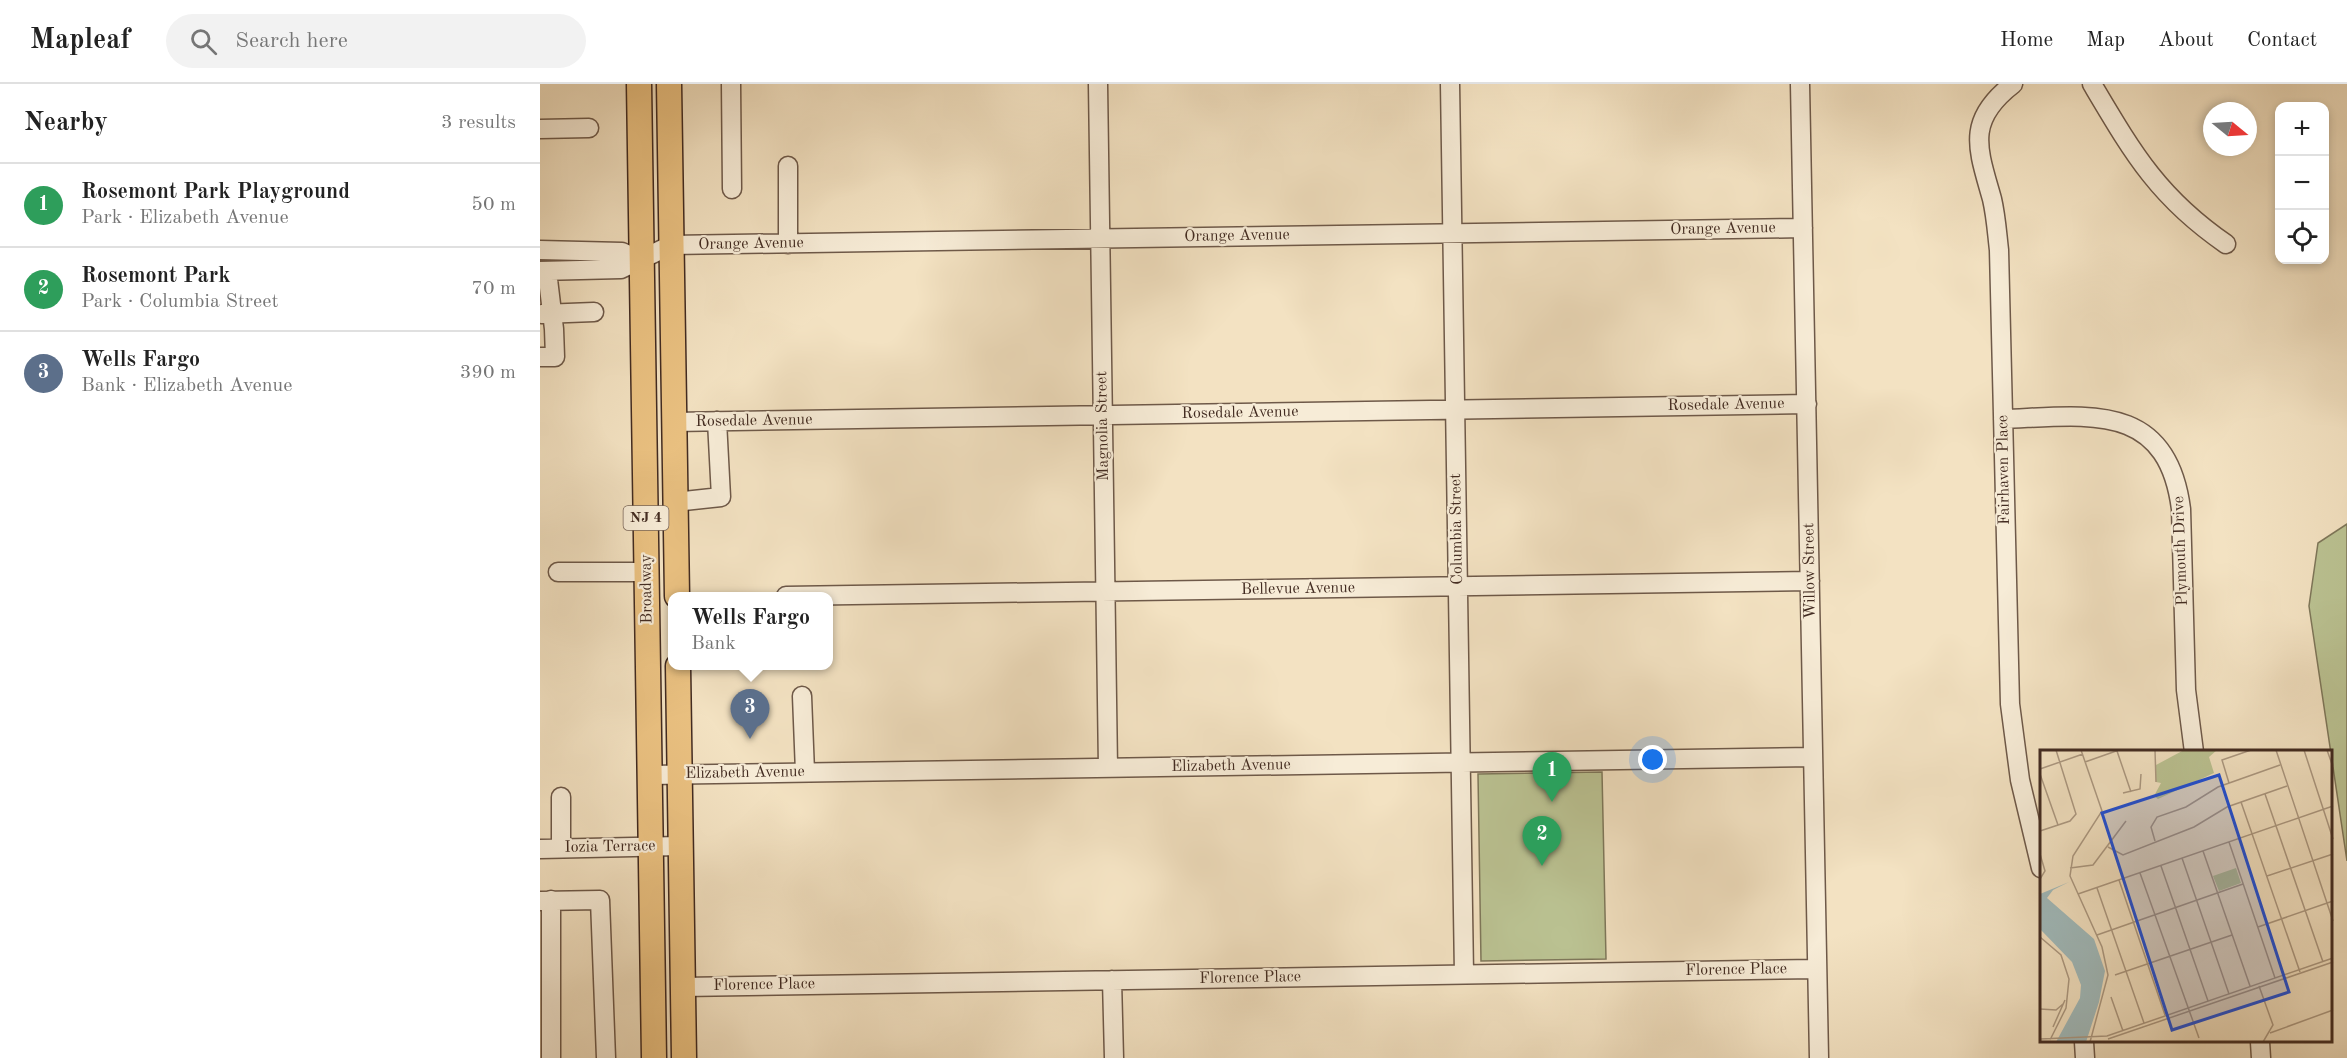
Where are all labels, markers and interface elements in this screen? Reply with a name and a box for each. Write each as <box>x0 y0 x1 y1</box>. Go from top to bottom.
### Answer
search box <box>166 14 586 68</box>
icon: search <box>187 25 220 58</box>
text: Mapleaf <box>30 27 130 55</box>
text: Search here <box>235 30 348 52</box>
text: Home <box>2000 30 2053 51</box>
text: Map <box>2086 30 2125 51</box>
text: About <box>2158 30 2214 51</box>
text: Contact <box>2247 30 2317 51</box>
north arrow <box>2203 102 2257 156</box>
map controls <box>2275 102 2329 264</box>
button: + <box>2275 102 2329 156</box>
text: Nearby <box>24 110 108 136</box>
text: 3 results <box>441 113 516 133</box>
button: − <box>2275 156 2329 210</box>
text: Rosemont Park Playground <box>81 181 350 203</box>
text: 1 <box>38 195 49 215</box>
text: 50 m <box>471 195 516 215</box>
text: Park · Elizabeth Avenue <box>81 208 289 228</box>
button: locate <box>2275 210 2329 264</box>
street label: Orange Avenue <box>1670 220 1776 238</box>
street label: Orange Avenue <box>1184 227 1290 245</box>
street label: Orange Avenue <box>698 235 804 253</box>
text: Rosemont Park <box>81 265 231 287</box>
text: 2 <box>38 279 49 299</box>
text: 70 m <box>471 279 516 299</box>
text: Park · Columbia Street <box>81 292 278 312</box>
text: Wells Fargo <box>81 349 200 371</box>
text: 3 <box>38 363 49 383</box>
text: 390 m <box>460 363 516 383</box>
street label: Magnolia Street <box>1094 370 1112 481</box>
text: Bank · Elizabeth Avenue <box>81 376 292 396</box>
street label: Rosedale Avenue <box>1667 396 1785 414</box>
street label: Rosedale Avenue <box>1181 404 1299 422</box>
street label: Rosedale Avenue <box>695 412 813 430</box>
street label: Fairhaven Place <box>1995 415 2013 525</box>
street label: Columbia Street <box>1448 473 1466 585</box>
street label: Plymouth Drive <box>2171 496 2191 606</box>
road number: NJ 4 <box>624 506 668 530</box>
street label: Willow Street <box>1801 522 1819 619</box>
street label: Broadway <box>638 553 656 624</box>
street label: Bellevue Avenue <box>1241 580 1355 598</box>
popup <box>668 592 833 670</box>
text: Wells Fargo <box>691 607 810 629</box>
text: Bank <box>691 634 736 654</box>
pin: 3 <box>730 690 770 739</box>
your location <box>1638 745 1667 774</box>
inset map <box>2040 750 2332 1043</box>
pin: 1 <box>1532 752 1572 802</box>
street label: Elizabeth Avenue <box>1171 757 1291 775</box>
street label: Elizabeth Avenue <box>685 764 805 782</box>
pin: 2 <box>1522 816 1562 866</box>
street label: Iozia Terrace <box>564 838 656 856</box>
street label: Florence Place <box>1685 961 1787 979</box>
street label: Florence Place <box>1199 969 1301 987</box>
street label: Florence Place <box>713 976 815 994</box>

